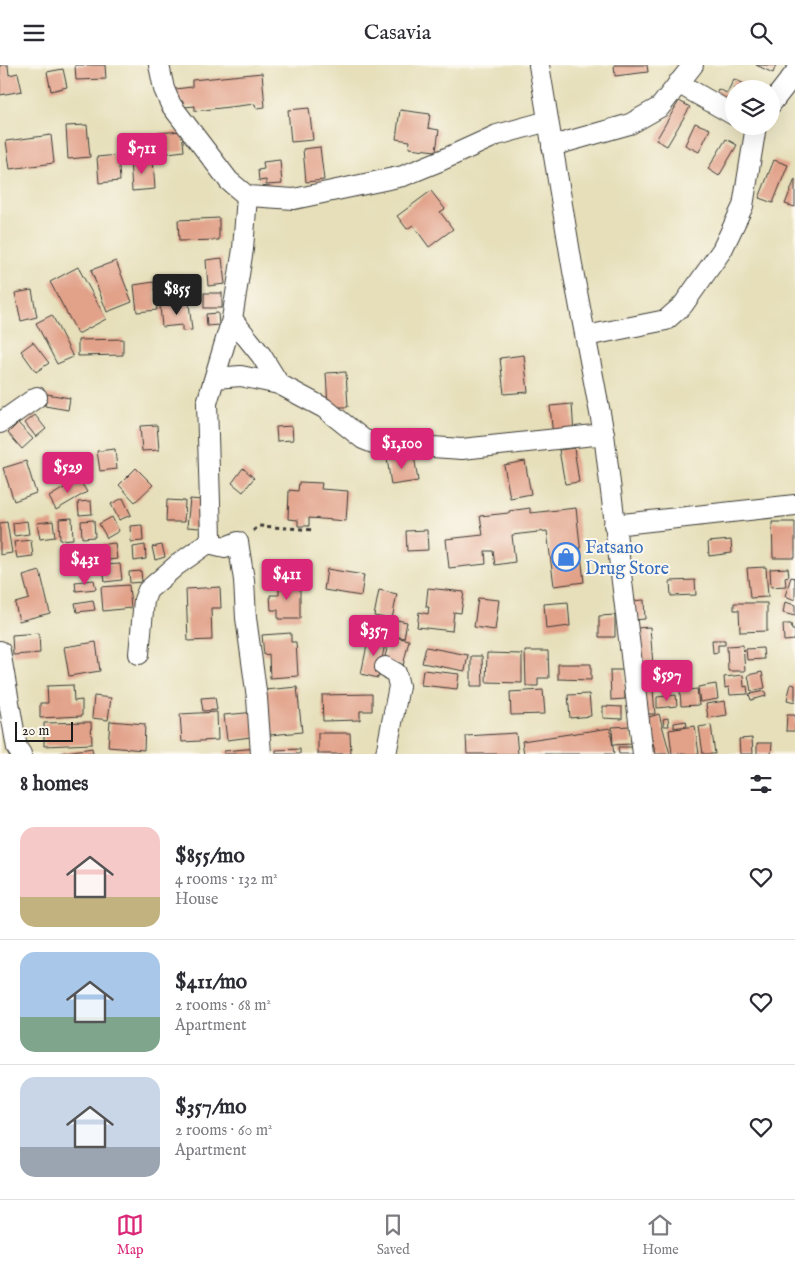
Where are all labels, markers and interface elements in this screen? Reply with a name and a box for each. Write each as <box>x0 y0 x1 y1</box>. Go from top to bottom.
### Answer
icon: menu <box>20 19 48 47</box>
text: Casavia <box>364 19 431 47</box>
icon: search <box>747 19 775 47</box>
map controls <box>725 80 780 135</box>
button: layers <box>725 80 780 135</box>
pin: $711 <box>112 133 172 175</box>
text: $711 <box>128 139 156 159</box>
pin: $855 <box>147 273 207 316</box>
text: $855 <box>164 280 190 300</box>
pin: $1,100 <box>361 427 443 470</box>
text: $1,100 <box>382 434 422 454</box>
pin: $529 <box>38 451 98 494</box>
text: $529 <box>53 458 83 478</box>
place label: Fatsano Drug Store <box>585 537 669 581</box>
shop icon: Fatsano Drug Store <box>551 542 581 572</box>
pin: $431 <box>55 543 115 586</box>
text: $431 <box>71 550 99 570</box>
pin: $411 <box>257 559 317 601</box>
text: $411 <box>273 565 301 585</box>
pin: $357 <box>344 615 404 657</box>
text: $357 <box>360 621 388 641</box>
pin: $597 <box>637 659 697 702</box>
text: $597 <box>652 666 682 686</box>
scale bar <box>15 719 72 742</box>
text: 20 m <box>22 722 49 740</box>
icon: filters <box>747 770 775 798</box>
text: 8 homes <box>20 771 88 798</box>
text: $855/mo <box>175 843 245 870</box>
icon: home <box>60 847 120 907</box>
icon: heart <box>747 863 775 891</box>
text: 4 rooms · 132 m² <box>175 870 278 890</box>
text: House <box>175 890 218 910</box>
text: $411/mo <box>175 969 247 996</box>
icon: home <box>60 972 120 1032</box>
icon: heart <box>747 988 775 1016</box>
text: 2 rooms · 68 m² <box>175 996 271 1016</box>
text: Apartment <box>175 1016 246 1036</box>
text: $357/mo <box>175 1094 247 1121</box>
icon: home <box>60 1097 120 1157</box>
icon: heart <box>747 1113 775 1141</box>
text: 2 rooms · 60 m² <box>175 1121 273 1141</box>
text: Apartment <box>175 1141 246 1161</box>
tab: Map <box>116 1211 144 1259</box>
tab: Saved <box>377 1211 410 1259</box>
tab: Home <box>642 1211 679 1259</box>

